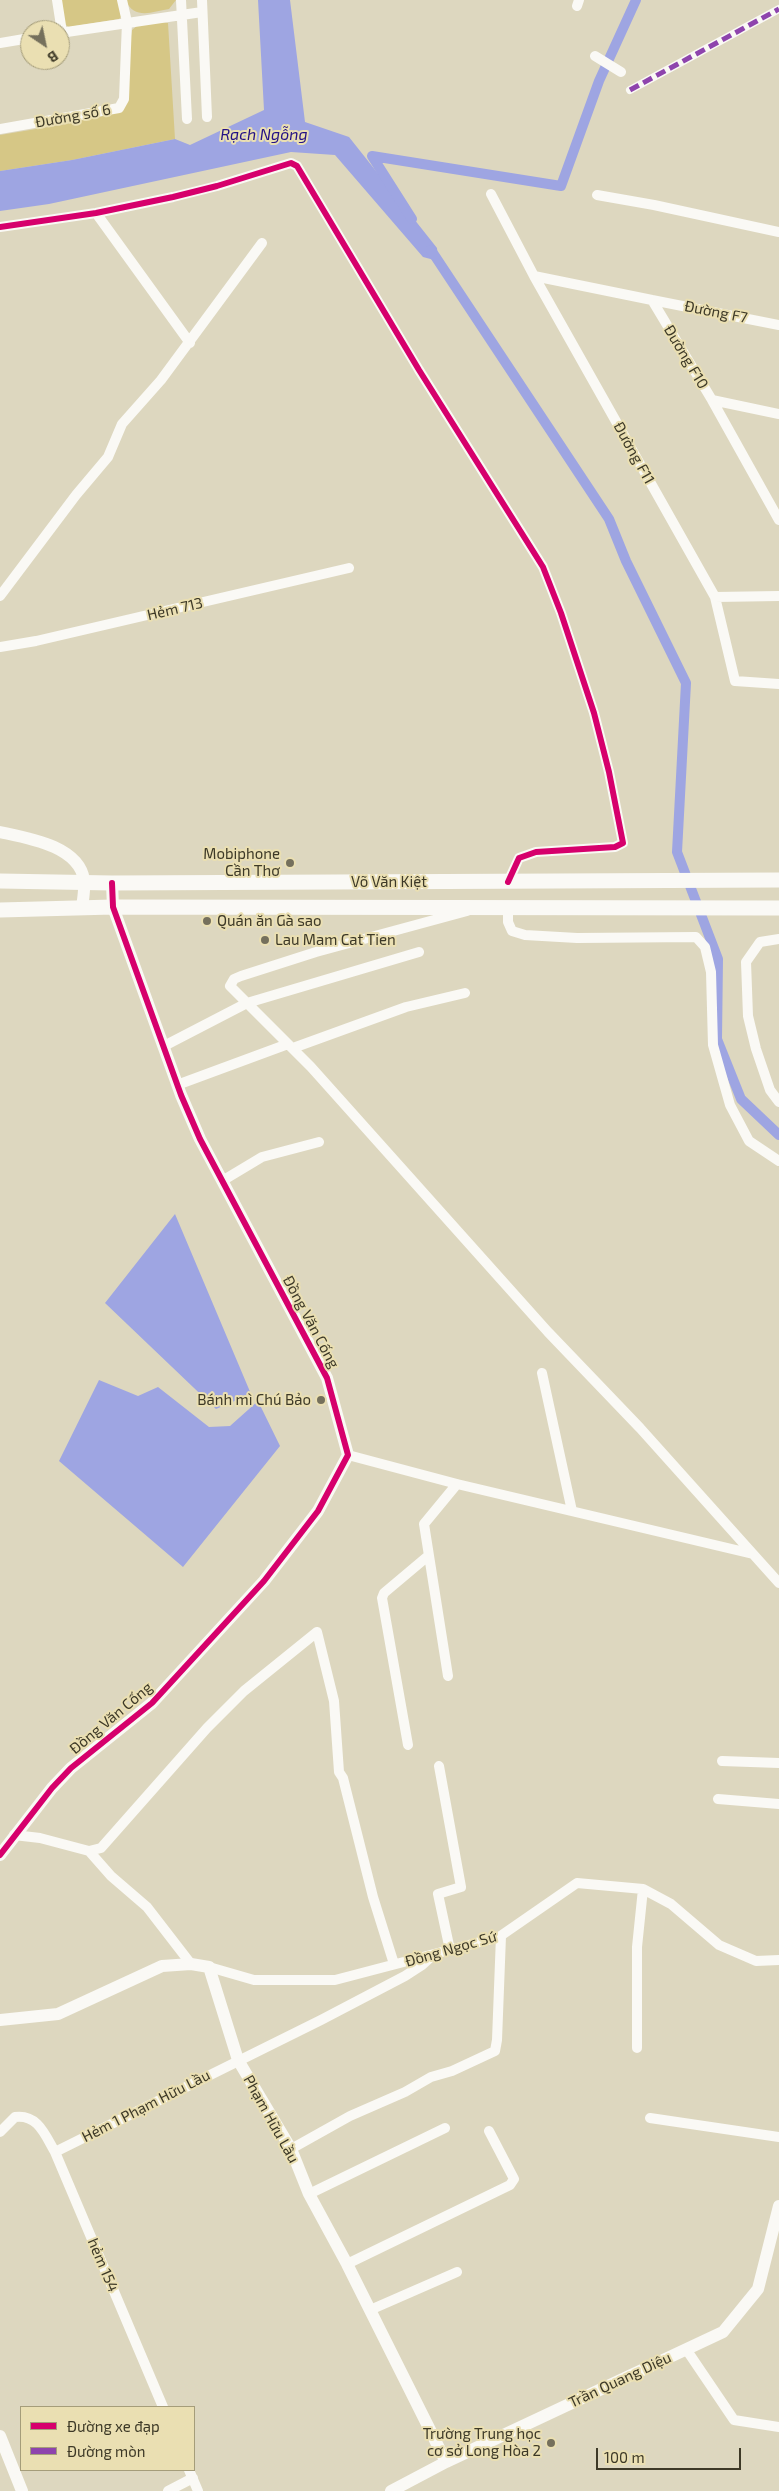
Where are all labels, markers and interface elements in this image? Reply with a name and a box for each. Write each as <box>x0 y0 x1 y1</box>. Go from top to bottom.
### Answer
north arrow <box>20 20 70 70</box>
text: B <box>45 47 62 67</box>
street label: Đường số 6 <box>34 101 112 131</box>
water label: Rạch Ngỗng <box>220 125 308 145</box>
street label: Đường F7 <box>683 297 749 327</box>
street label: Đường F10 <box>660 322 712 392</box>
street label: Đường F11 <box>610 419 658 487</box>
street label: Hẻm 713 <box>145 594 205 624</box>
place label: Mobiphone Cần Thơ <box>203 845 280 880</box>
marker: Mobiphone Cần Thơ <box>284 857 296 869</box>
street label: Võ Văn Kiệt <box>351 873 427 891</box>
place label: Quán ăn Gà sao <box>217 912 322 930</box>
marker: Quán ăn Gà sao <box>201 915 213 927</box>
place label: Lau Mam Cat Tien <box>275 931 396 949</box>
marker: Lau Mam Cat Tien <box>259 934 271 946</box>
street label: Đồng Văn Cống <box>279 1273 343 1371</box>
place label: Bánh mì Chú Bảo <box>197 1391 311 1409</box>
marker: Bánh mì Chú Bảo <box>315 1394 327 1406</box>
street label: Đồng Văn Cống <box>66 1678 156 1758</box>
street label: Đồng Ngọc Sứ <box>403 1927 499 1971</box>
street label: Hẻm 1 Phạm Hữu Lầu <box>79 2066 213 2146</box>
street label: Phạm Hữu Lầu <box>239 2072 303 2166</box>
street label: hẻm 154 <box>84 2235 122 2295</box>
street label: Trần Quang Diệu <box>566 2348 674 2412</box>
legend <box>20 2406 195 2471</box>
text: Đường xe đạp <box>67 2417 160 2435</box>
place label: Trường Trung học cơ sở Long Hòa 2 <box>423 2425 541 2460</box>
marker: Trường Trung học cơ sở Long Hòa 2 <box>545 2437 557 2449</box>
scale bar <box>599 2438 744 2470</box>
text: Đường mòn <box>67 2442 145 2460</box>
text: 100 m <box>604 2448 645 2466</box>

